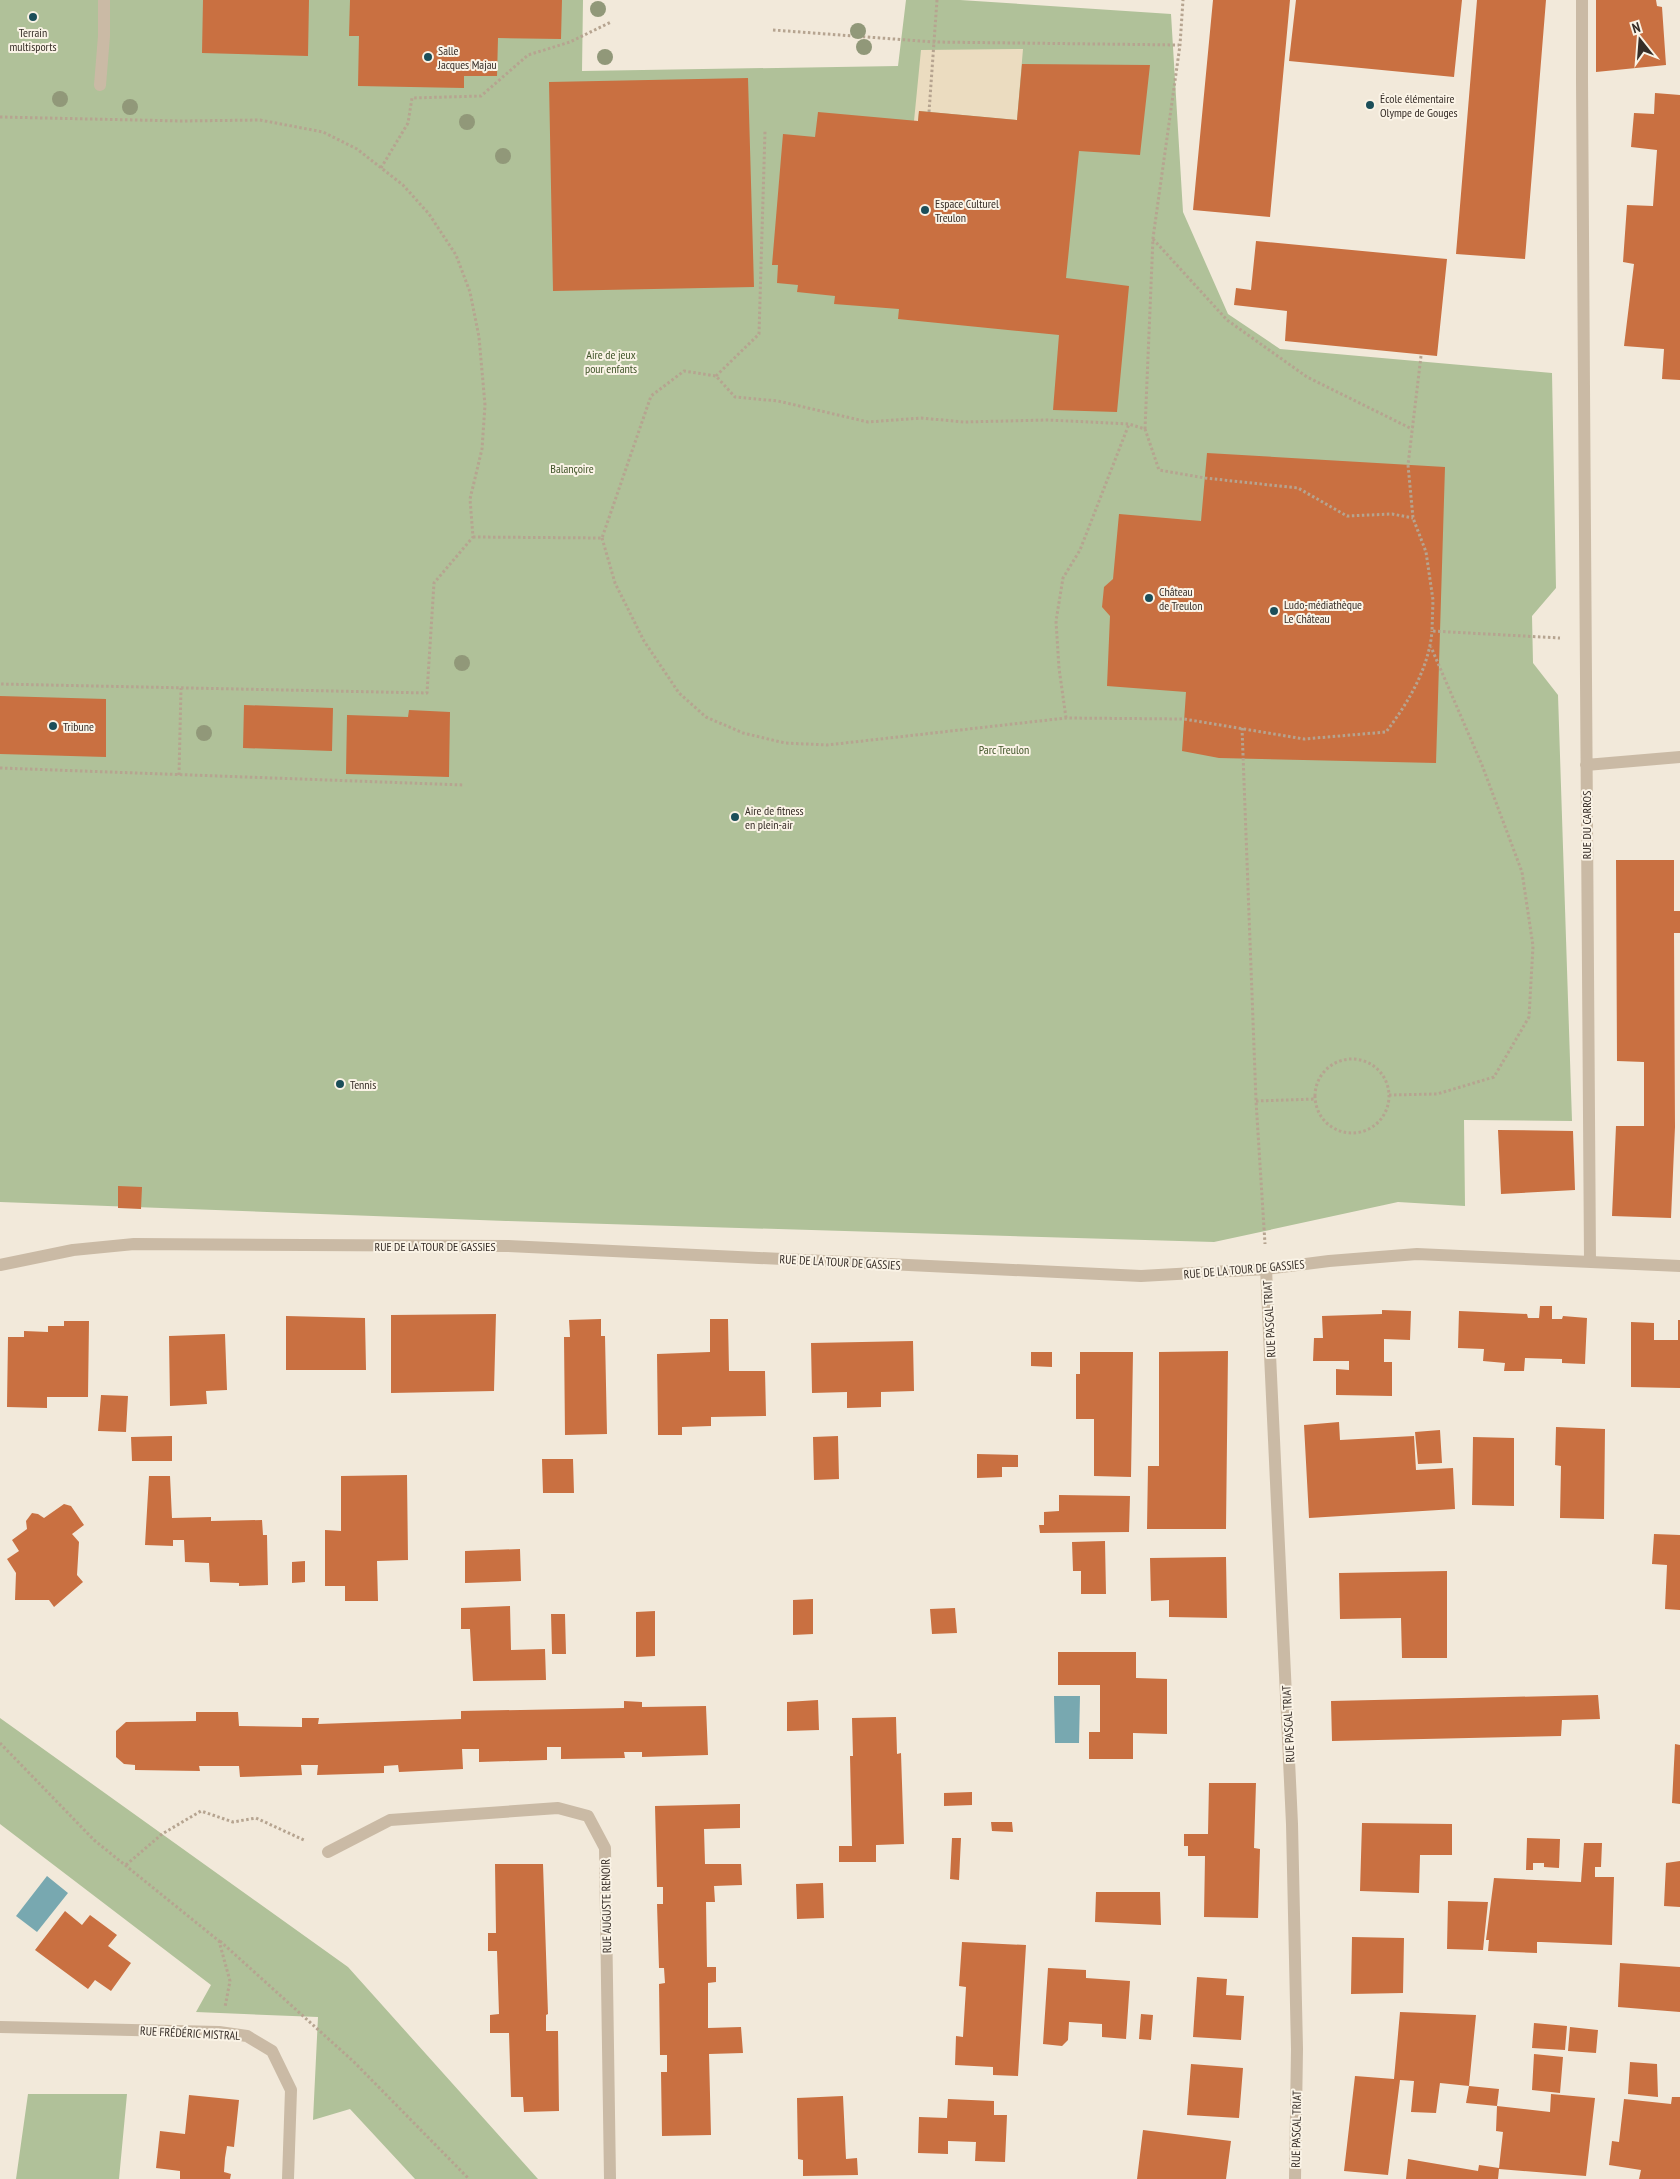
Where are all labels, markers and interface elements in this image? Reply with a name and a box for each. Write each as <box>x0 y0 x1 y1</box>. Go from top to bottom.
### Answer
marker: Terrain multisports <box>27 11 39 23</box>
north arrow <box>1615 15 1665 65</box>
text: N <box>1630 18 1642 37</box>
place label: Terrain multisports <box>9 25 57 54</box>
place label: Salle Jacques Majau <box>437 43 497 72</box>
marker: Salle Jacques Majau <box>422 51 434 63</box>
place label: École élémentaire Olympe de Gouges <box>1380 91 1458 120</box>
marker: École élémentaire Olympe de Gouges <box>1364 99 1376 111</box>
place label: Espace Culturel Treulon <box>935 196 999 225</box>
marker: Espace Culturel Treulon <box>919 204 931 216</box>
park label: Aire de jeux pour enfants <box>585 347 637 376</box>
park label: Balançoire <box>550 461 594 476</box>
place label: Château de Treulon <box>1159 584 1202 613</box>
marker: Château de Treulon <box>1143 592 1155 604</box>
place label: Ludo-médiathèque Le Château <box>1284 597 1362 626</box>
marker: Ludo-médiathèque Le Château <box>1268 605 1280 617</box>
place label: Tribune <box>63 719 94 734</box>
marker: Tribune <box>47 720 59 732</box>
park label: Parc Treulon <box>979 742 1029 757</box>
street label: RUE DU CARROS <box>1579 791 1594 859</box>
place label: Aire de fitness en plein-air <box>745 803 804 832</box>
marker: Aire de fitness en plein-air <box>729 811 741 823</box>
place label: Tennis <box>350 1077 376 1092</box>
marker: Tennis <box>334 1078 346 1090</box>
street label: RUE DE LA TOUR DE GASSIES <box>374 1239 496 1254</box>
street label: RUE DE LA TOUR DE GASSIES <box>779 1251 901 1273</box>
street label: RUE DE LA TOUR DE GASSIES <box>1183 1256 1305 1282</box>
street label: RUE PASCAL TRIAT <box>1259 1279 1279 1358</box>
street label: RUE PASCAL TRIAT <box>1278 1684 1298 1763</box>
street label: RUE AUGUSTE RENOIR <box>598 1859 614 1953</box>
street label: RUE FRÉDÉRIC MISTRAL <box>140 2023 240 2043</box>
street label: RUE PASCAL TRIAT <box>1288 2090 1304 2168</box>

